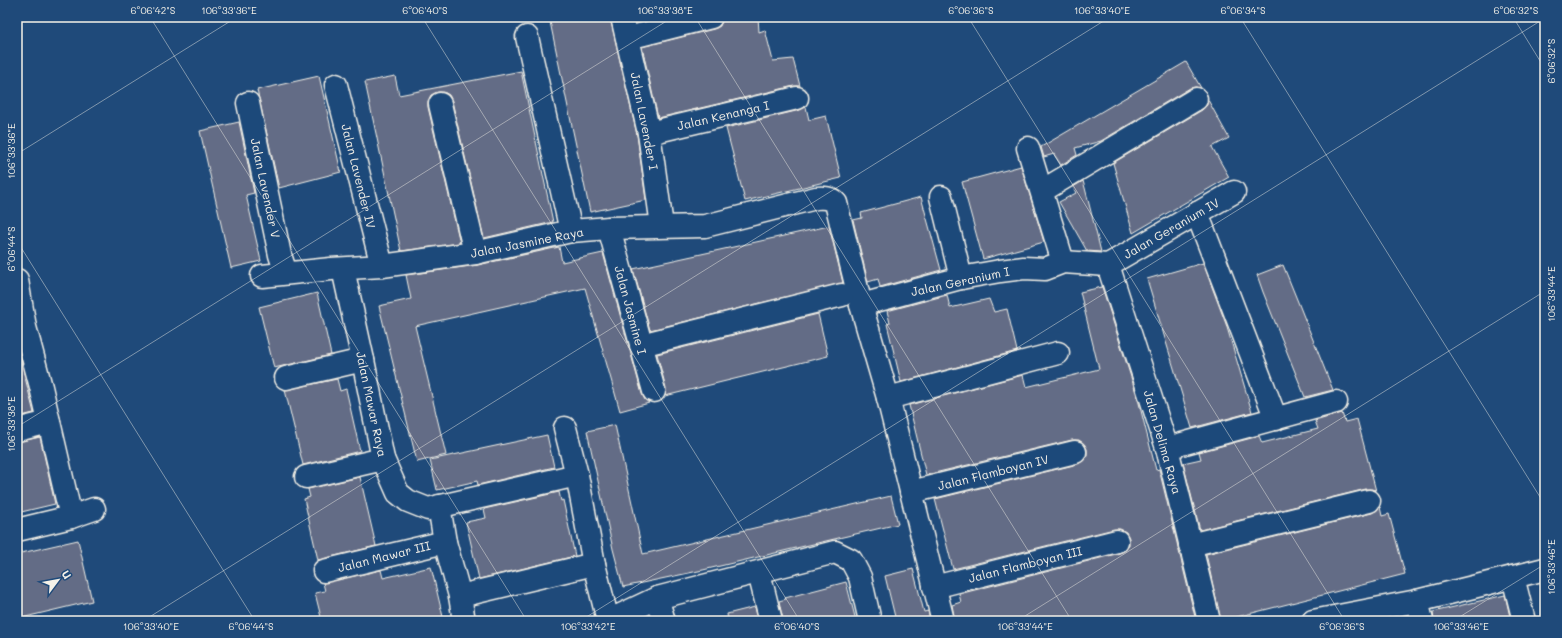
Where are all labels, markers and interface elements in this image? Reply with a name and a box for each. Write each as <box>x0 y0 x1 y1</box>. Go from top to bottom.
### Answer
text: 6°06'42"S <box>131 3 176 17</box>
text: 106°33'36"E <box>201 3 257 17</box>
text: 6°06'40"S <box>402 3 448 17</box>
text: 106°33'38"E <box>637 3 693 17</box>
text: 6°06'36"S <box>948 3 994 17</box>
text: 106°33'40"E <box>1074 3 1130 17</box>
text: 6°06'34"S <box>1220 3 1266 17</box>
text: 6°06'32"S <box>1494 3 1539 17</box>
text: 6°06'32"S <box>1544 38 1558 83</box>
street label: Jalan Lavender I <box>628 71 662 171</box>
street label: Jalan Kenanga I <box>675 97 771 133</box>
street label: Jalan Lavender IV <box>338 122 380 230</box>
text: 106°33'36"E <box>4 123 18 179</box>
street label: Jalan Lavender V <box>248 137 284 240</box>
street label: Jalan Geranium IV <box>1120 194 1222 262</box>
street label: Jalan Jasmine Raya <box>469 223 585 261</box>
text: 6°06'44"S <box>4 226 18 272</box>
street label: Jalan Geranium I <box>909 263 1011 299</box>
street label: Jalan Jasmine I <box>611 264 651 356</box>
text: 106°33'44"E <box>1544 266 1558 322</box>
street label: Jalan Mawar Raya <box>353 350 391 458</box>
street label: Jalan Delima Raya <box>1141 388 1185 496</box>
text: 106°33'38"E <box>4 396 18 452</box>
street label: Jalan Flamboyan IV <box>936 450 1050 494</box>
street label: Jalan Mawar III <box>336 537 432 575</box>
text: 106°33'46"E <box>1544 539 1558 595</box>
street label: Jalan Flamboyan III <box>967 542 1083 586</box>
north arrow <box>38 560 78 600</box>
text: U <box>58 567 75 582</box>
text: 106°33'40"E <box>123 619 179 633</box>
text: 6°06'44"S <box>228 619 274 633</box>
text: 106°33'42"E <box>560 619 616 633</box>
text: 6°06'40"S <box>774 619 820 633</box>
text: 106°33'44"E <box>997 619 1053 633</box>
text: 6°06'36"S <box>1319 619 1365 633</box>
text: 106°33'46"E <box>1433 619 1489 633</box>

